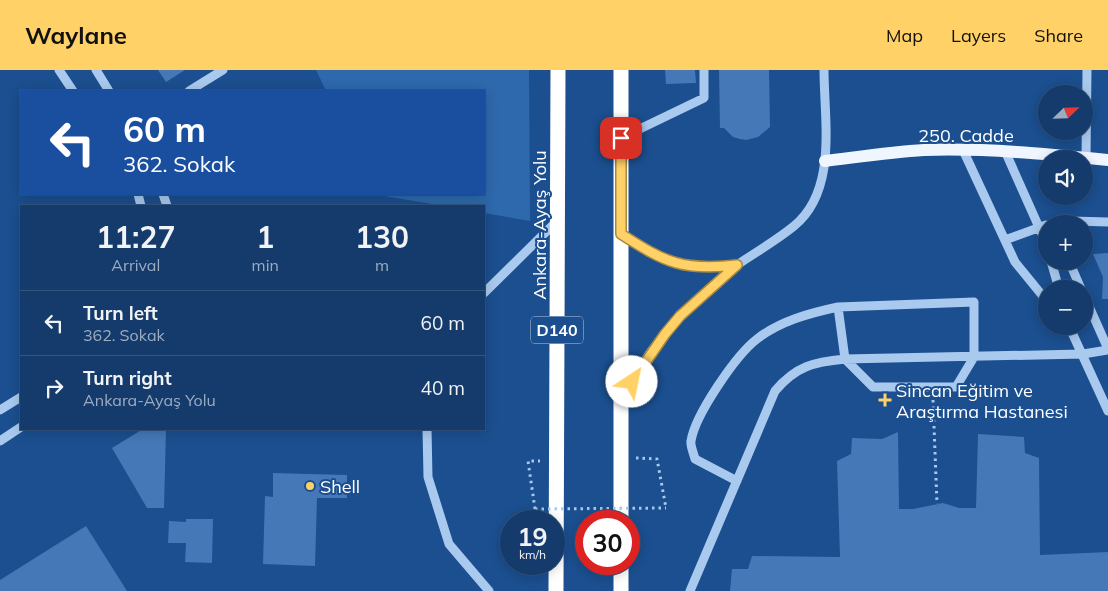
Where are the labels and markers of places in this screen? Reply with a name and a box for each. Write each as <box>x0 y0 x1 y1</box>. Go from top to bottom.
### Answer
pin <box>600 117 642 159</box>
place label: Sincan Eğitim ve Araştırma Hastanesi <box>896 379 1068 423</box>
marker: Sincan Eğitim ve Araştırma Hastanesi <box>878 393 892 407</box>
place label: Shell <box>320 475 360 498</box>
marker: Shell <box>304 480 316 492</box>

